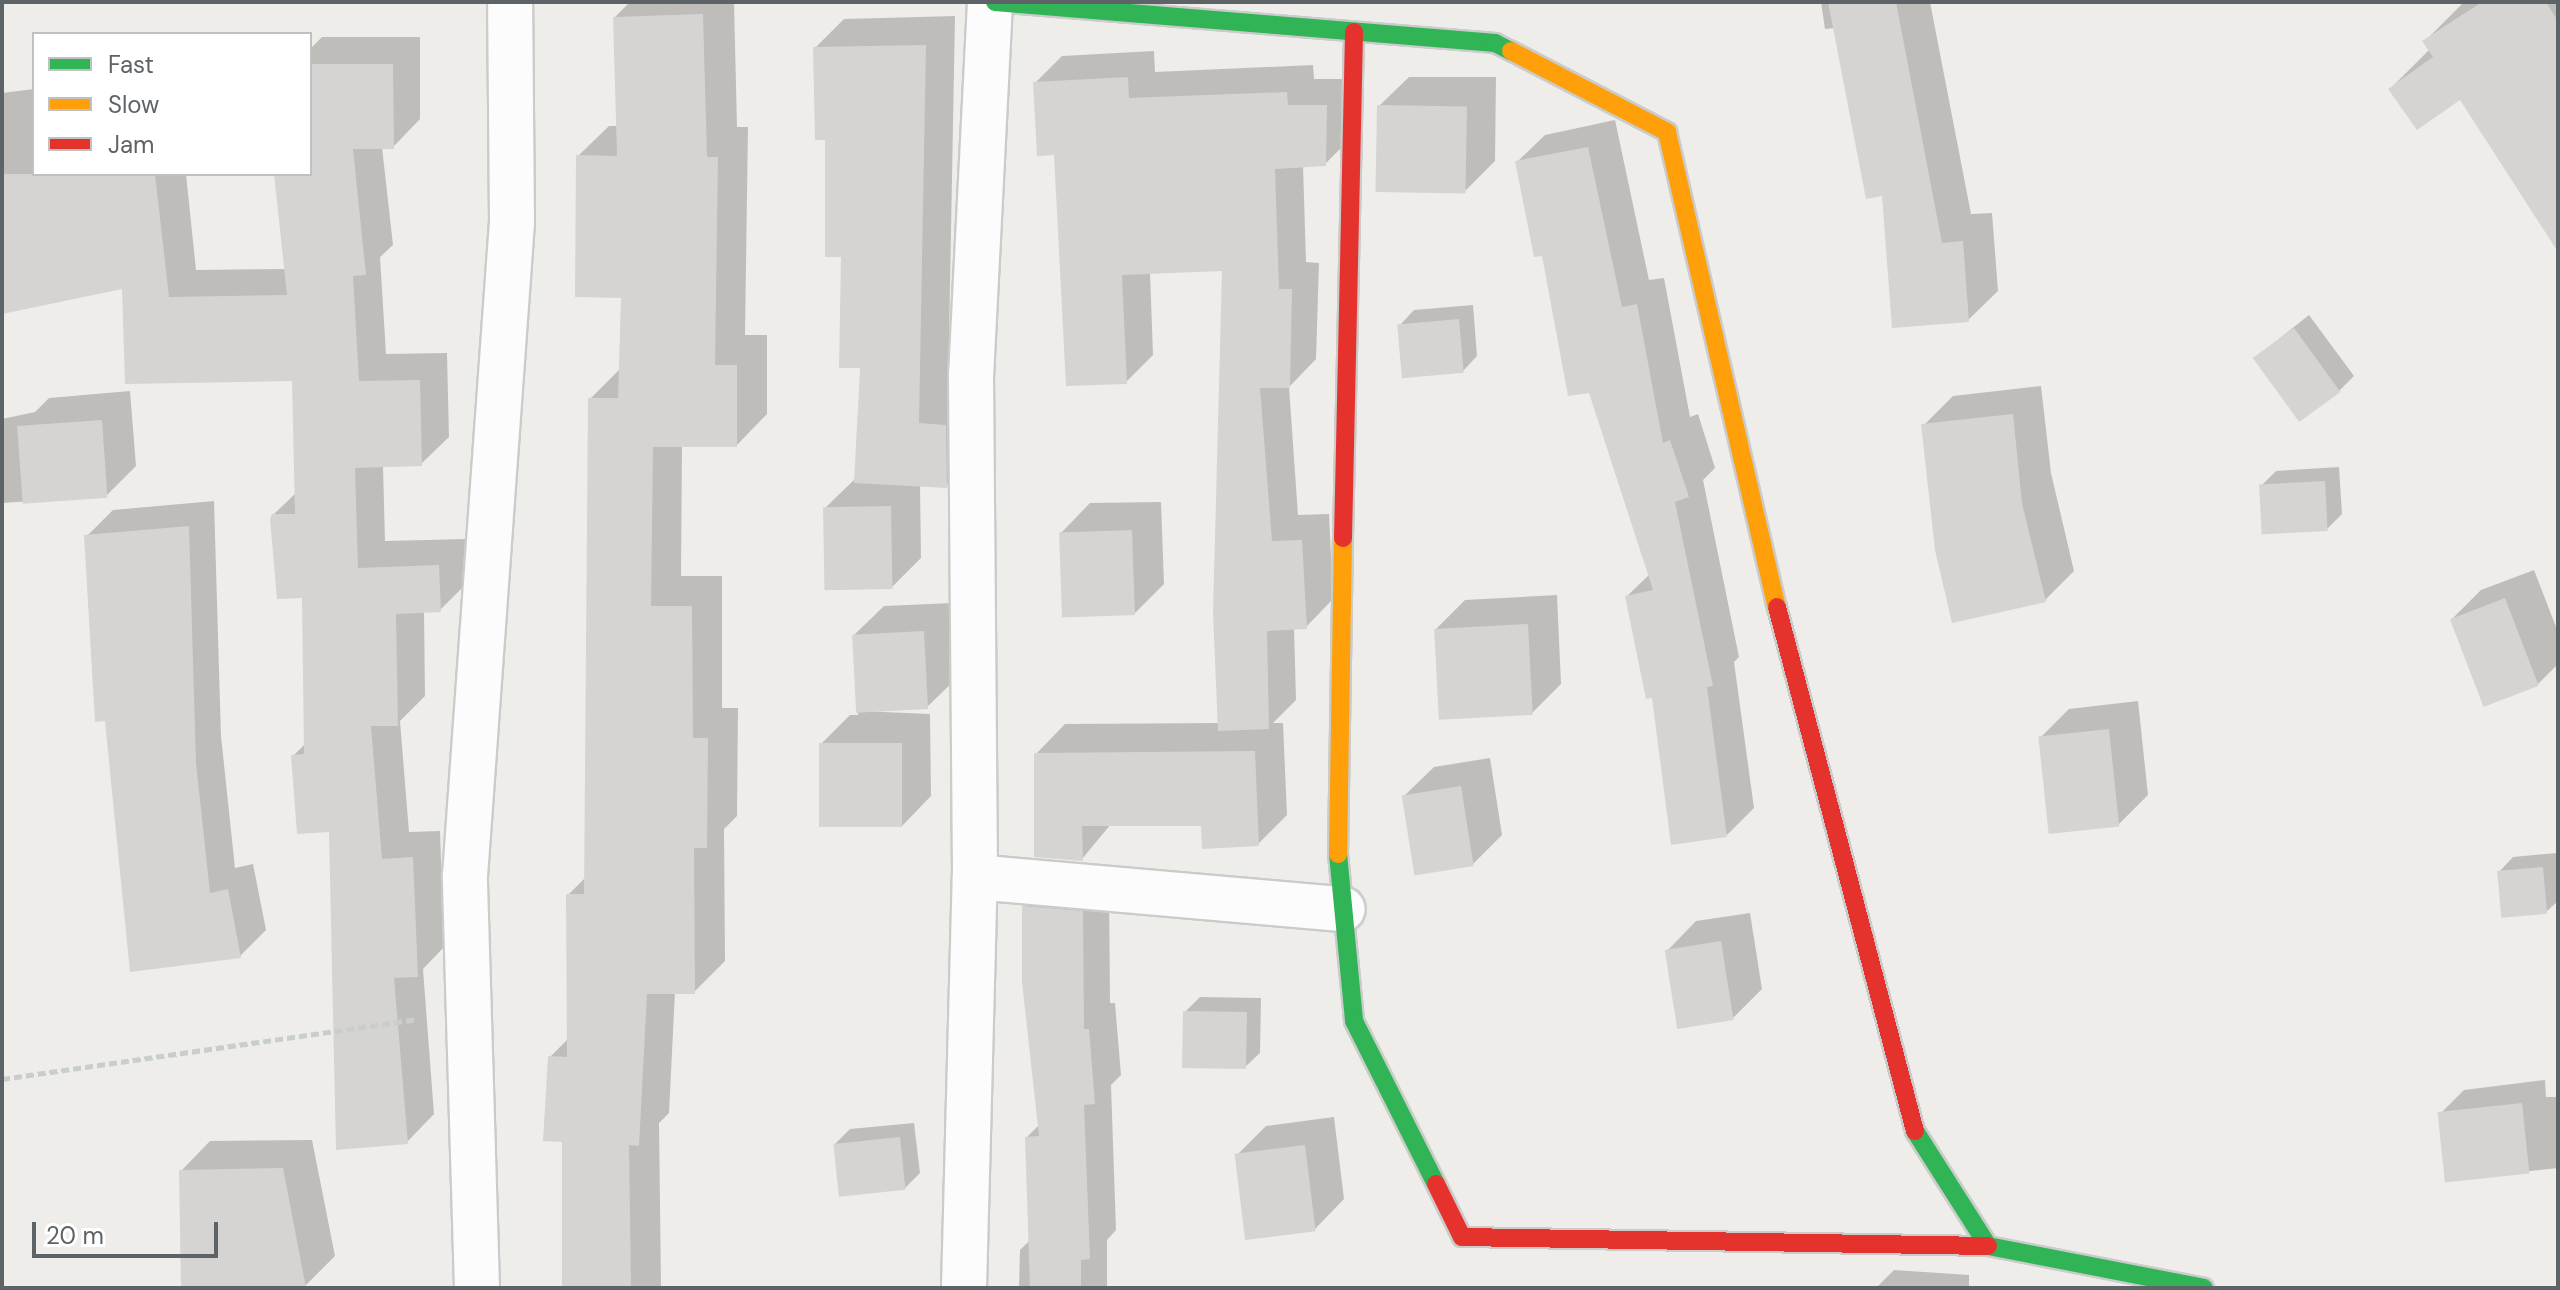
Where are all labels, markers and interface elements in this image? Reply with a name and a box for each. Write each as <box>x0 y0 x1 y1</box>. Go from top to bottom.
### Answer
legend <box>32 32 312 176</box>
text: Fast <box>108 49 154 80</box>
text: Slow <box>108 89 159 120</box>
text: Jam <box>108 129 154 160</box>
scale bar <box>36 1206 222 1256</box>
text: 20 m <box>46 1220 104 1251</box>

